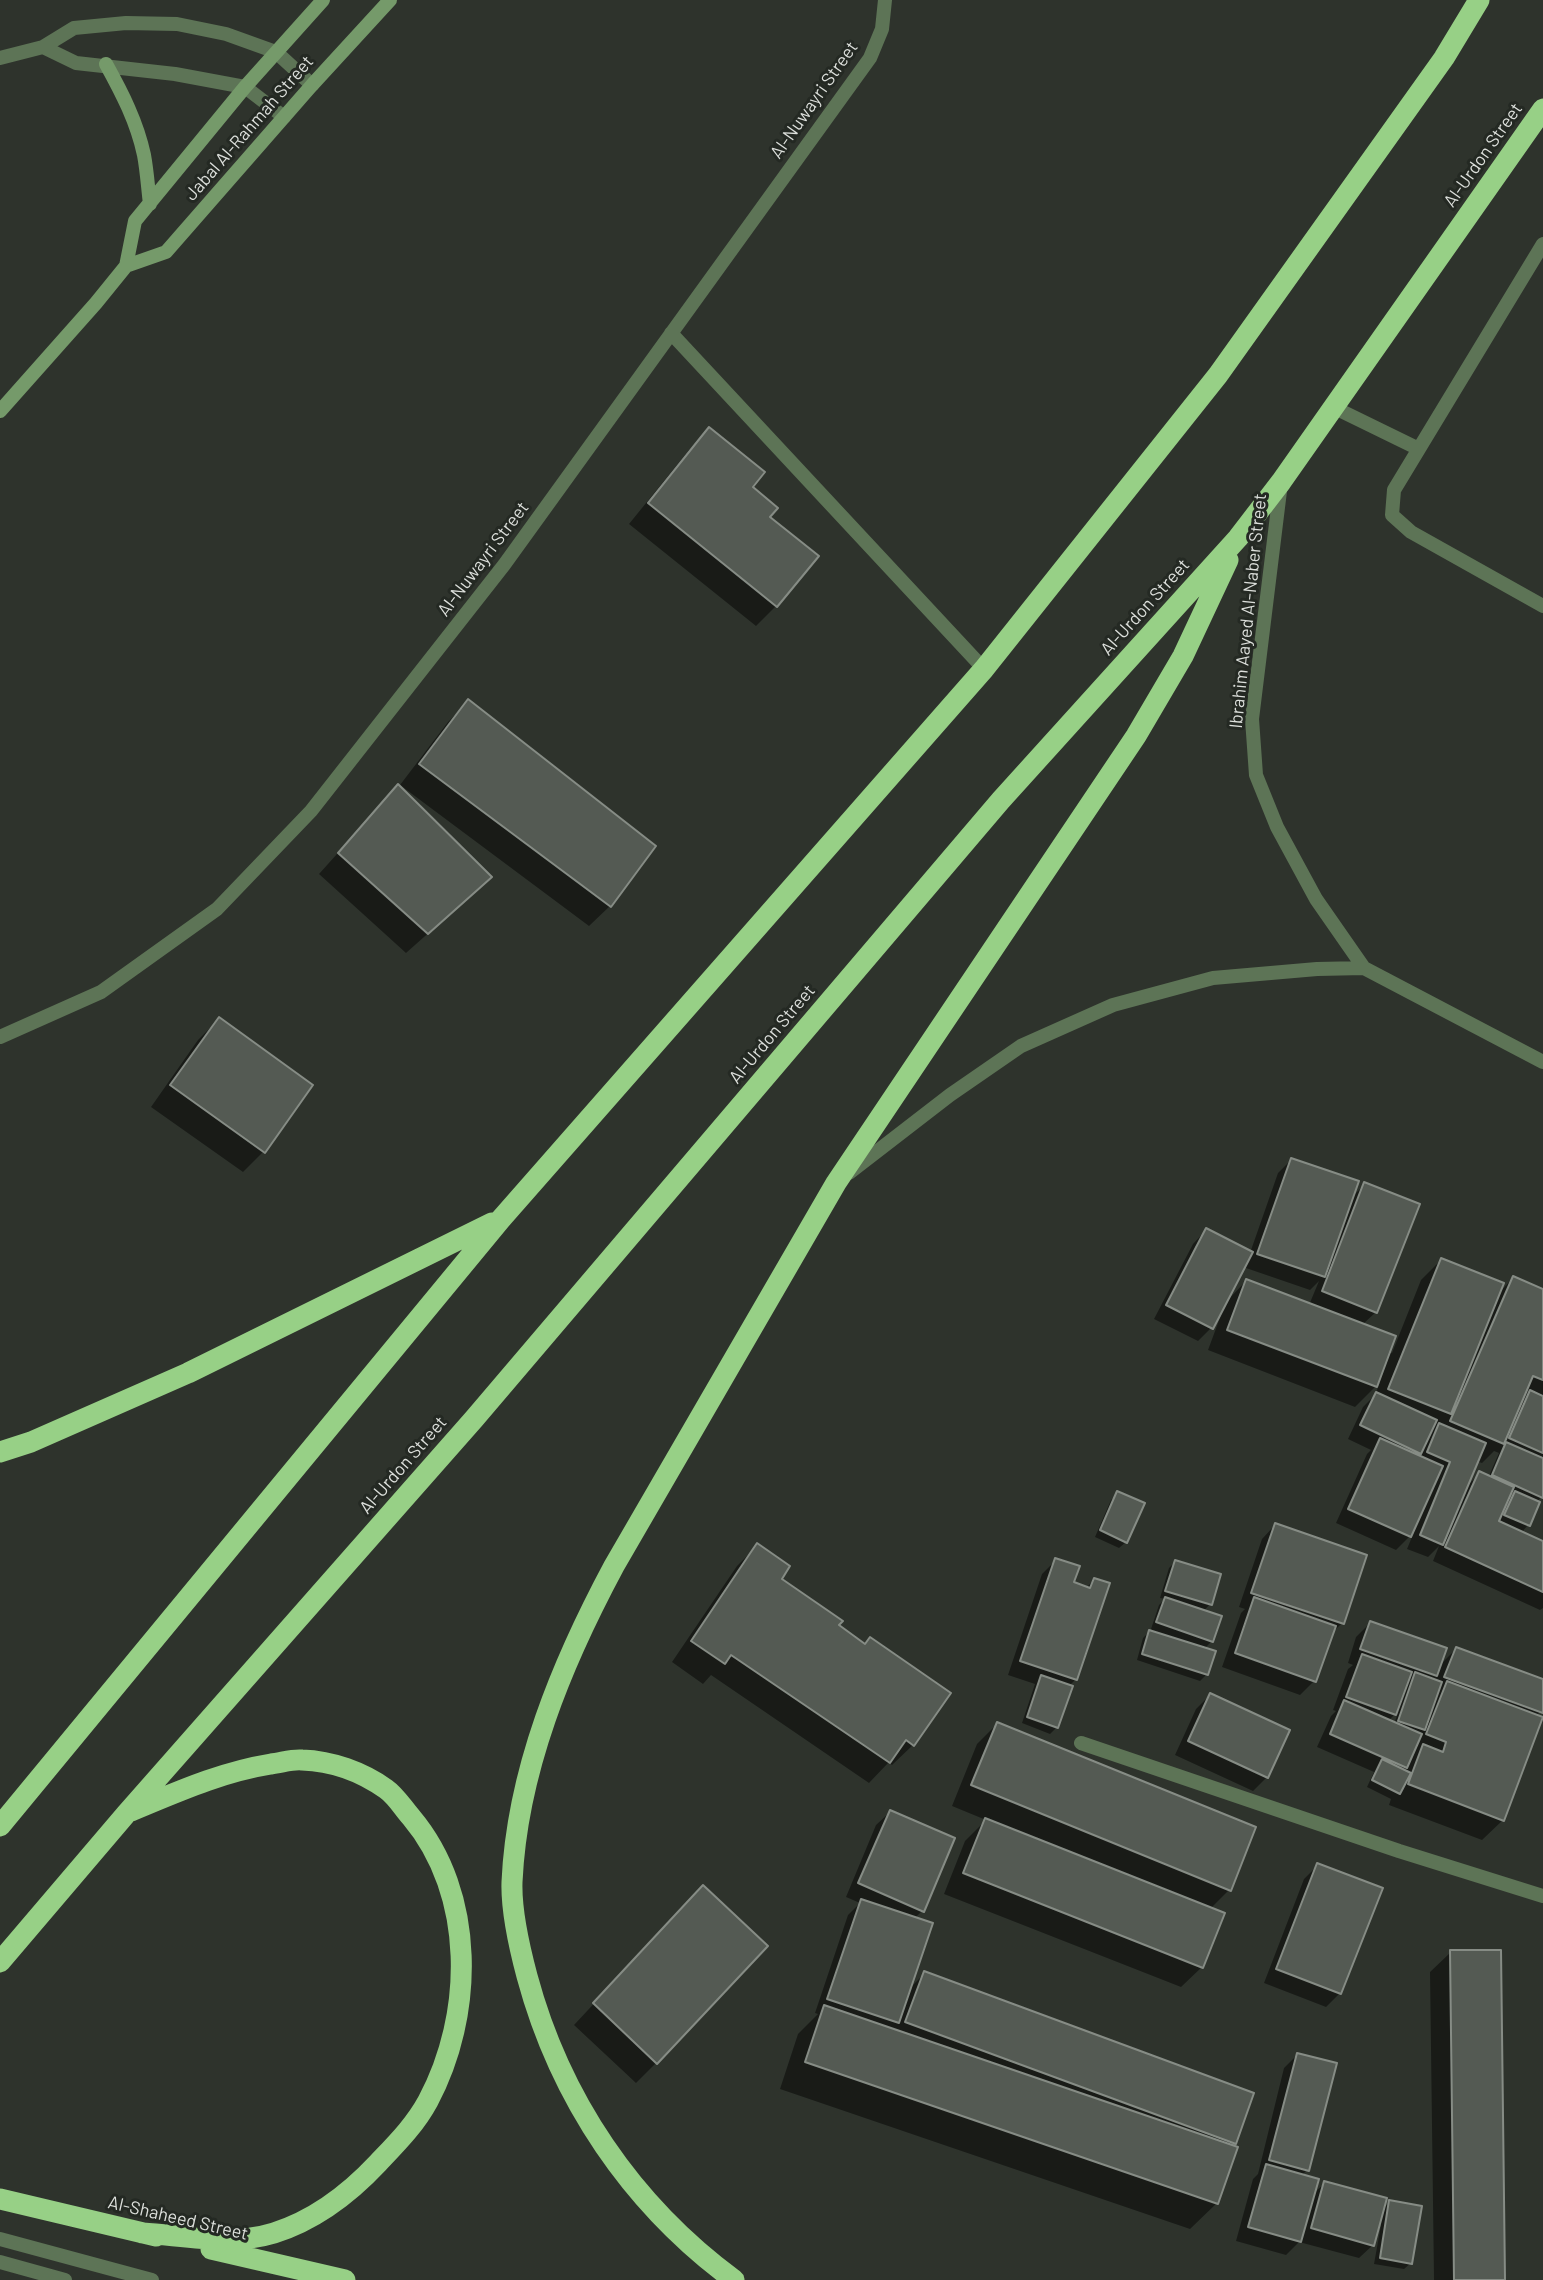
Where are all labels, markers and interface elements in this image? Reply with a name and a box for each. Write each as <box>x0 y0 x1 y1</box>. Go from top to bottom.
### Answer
street label: Al-Nuwayri Street <box>766 37 862 163</box>
street label: Jabal Al-Rahmah Street <box>180 51 318 205</box>
street label: Al-Urdon Street <box>1439 99 1527 211</box>
street label: Ibrahim Aayed Al-Naber Street <box>1225 492 1271 730</box>
street label: Al-Nuwayri Street <box>433 497 533 621</box>
street label: Al-Urdon Street <box>1096 554 1194 660</box>
street label: Al-Urdon Street <box>724 980 820 1088</box>
street label: Al-Urdon Street <box>355 1412 451 1518</box>
street label: Al-Shaheed Street <box>106 2191 250 2245</box>

